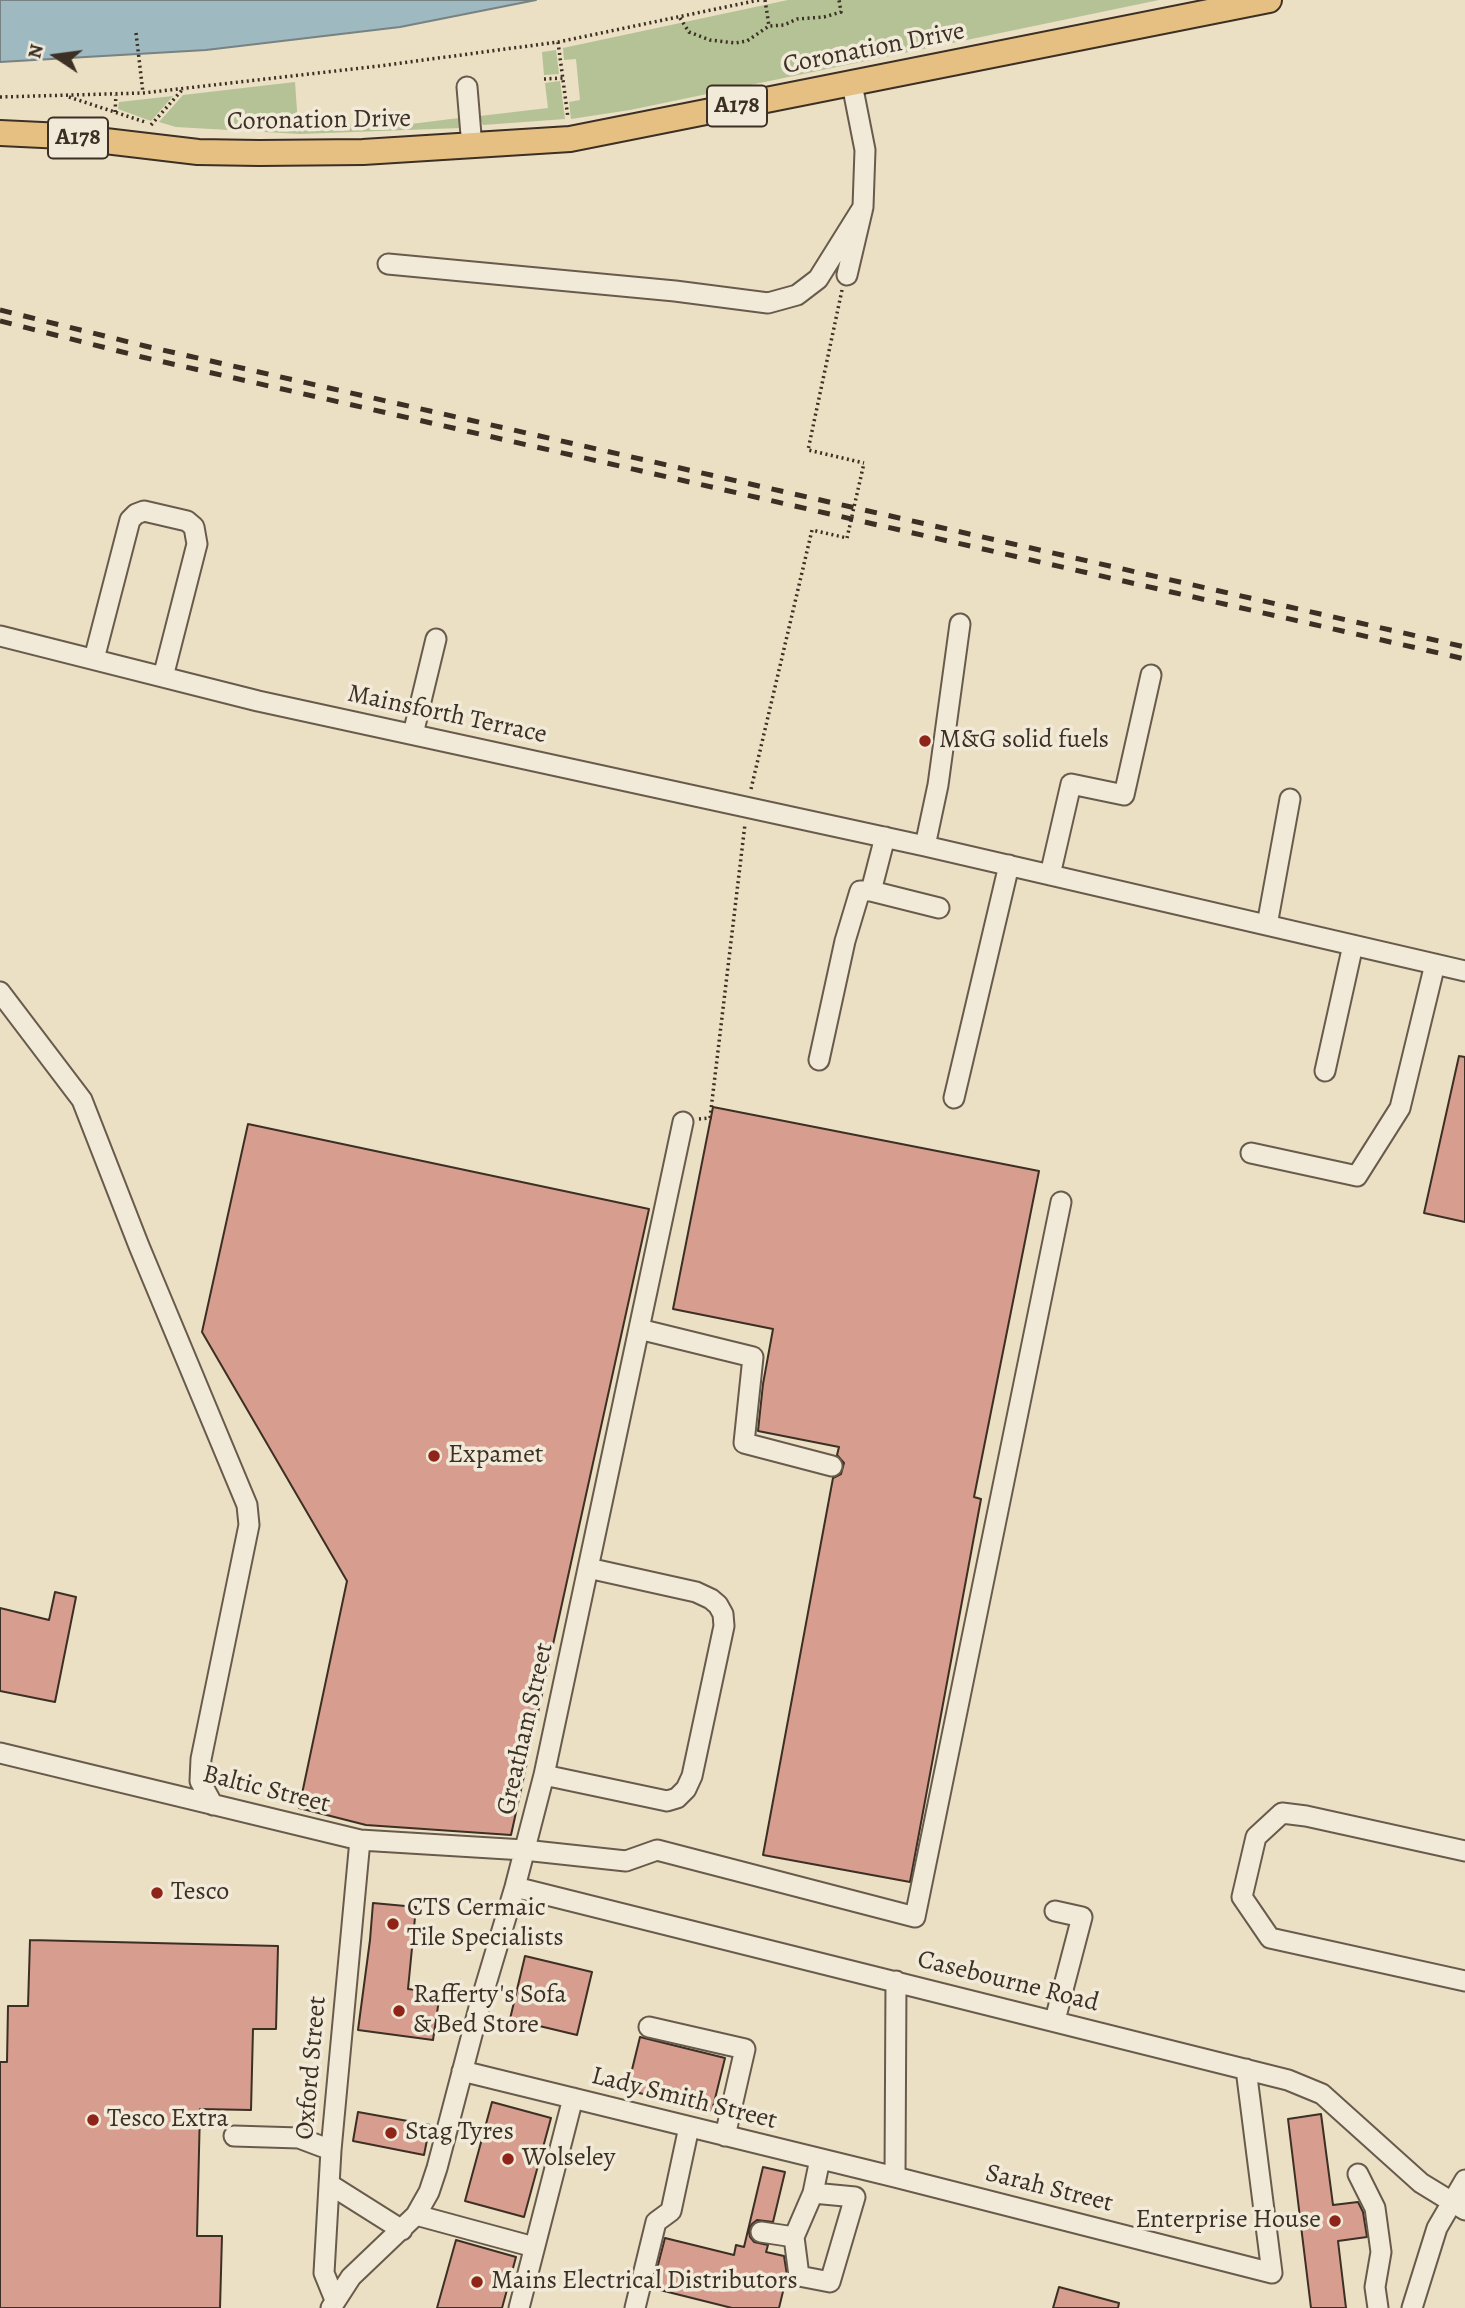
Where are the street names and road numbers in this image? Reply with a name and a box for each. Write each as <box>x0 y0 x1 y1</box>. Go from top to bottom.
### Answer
street label: Coronation Drive <box>781 16 967 82</box>
road number: A178 <box>707 86 767 126</box>
street label: Coronation Drive <box>227 104 411 138</box>
road number: A178 <box>48 118 108 158</box>
street label: Mainsforth Terrace <box>345 679 549 751</box>
street label: Greatham Street <box>491 1640 561 1818</box>
street label: Baltic Street <box>199 1759 333 1821</box>
street label: Casebourne Road <box>914 1944 1102 2020</box>
street label: Oxford Street <box>290 1995 334 2141</box>
street label: Lady Smith Street <box>588 2061 780 2137</box>
street label: Sarah Street <box>982 2158 1116 2220</box>

